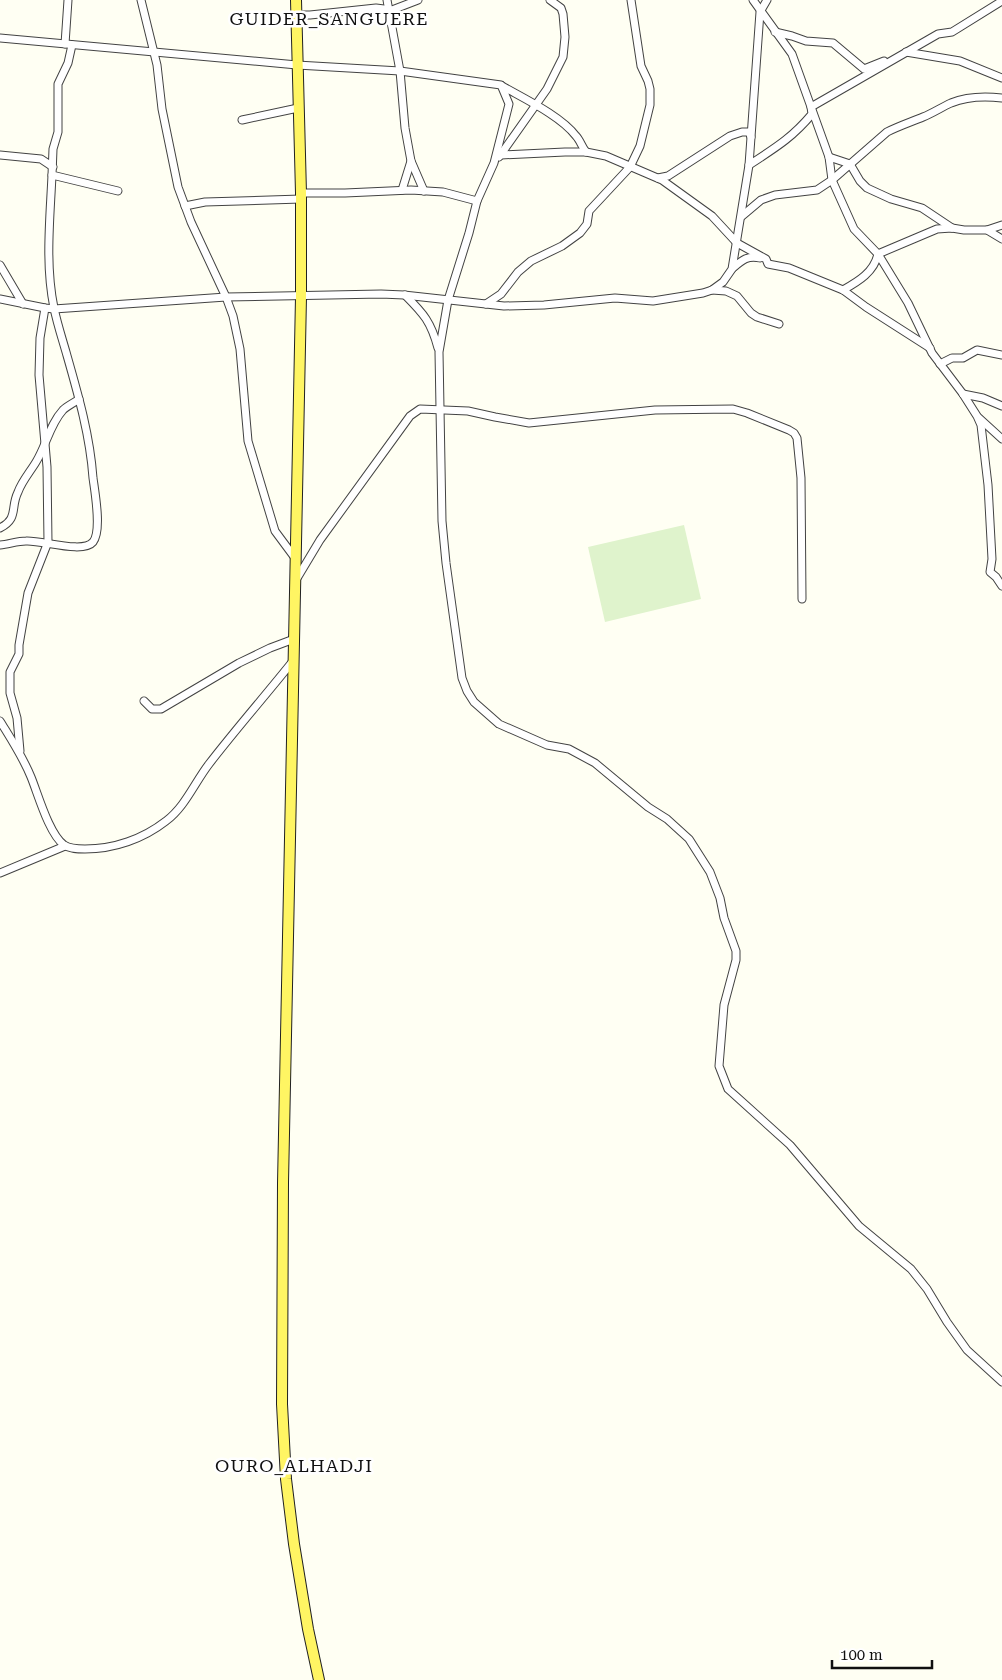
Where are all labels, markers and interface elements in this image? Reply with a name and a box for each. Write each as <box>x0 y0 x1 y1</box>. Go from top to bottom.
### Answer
district label: GUIDER_SANGUERE <box>230 8 429 29</box>
district label: OURO_ALHADJI <box>215 1455 373 1476</box>
scale bar <box>832 1638 932 1670</box>
text: 100 m <box>840 1646 883 1664</box>

